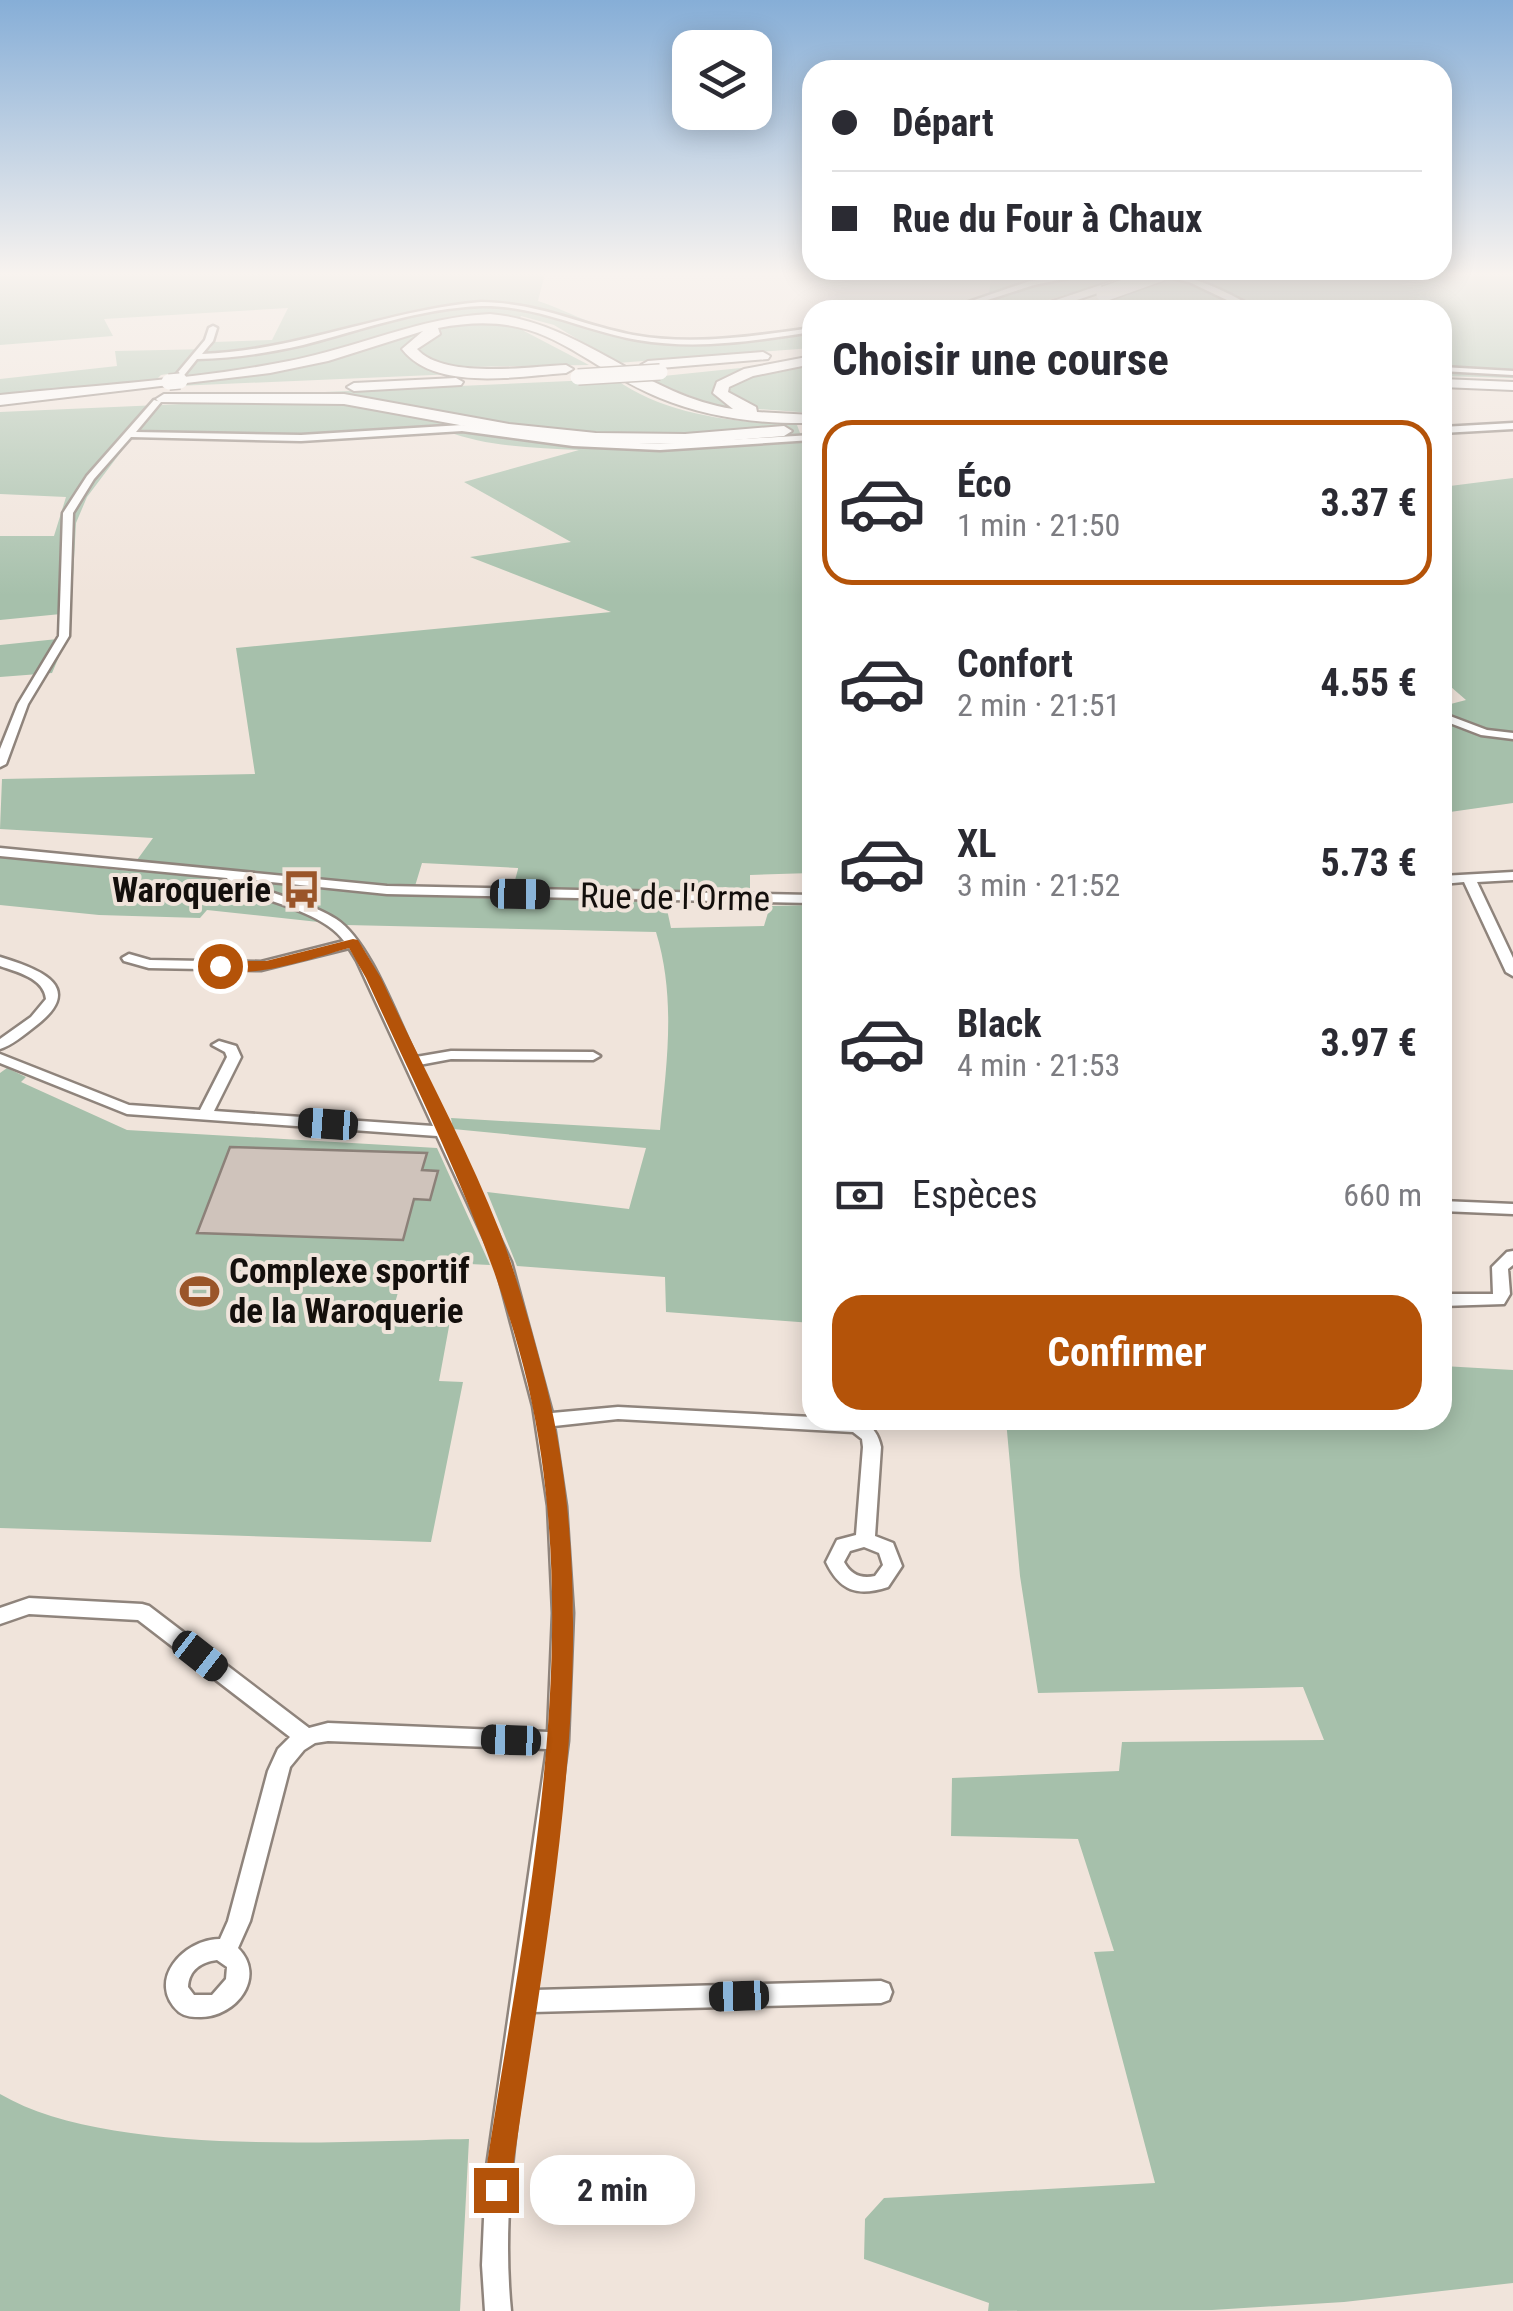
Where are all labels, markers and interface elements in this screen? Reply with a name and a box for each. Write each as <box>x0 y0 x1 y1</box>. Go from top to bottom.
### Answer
map controls <box>672 30 772 130</box>
button: layers <box>672 30 772 130</box>
text: Départ <box>892 101 994 145</box>
text: Rue du Four à Chaux <box>892 197 1202 241</box>
text: Choisir une course <box>832 333 1169 386</box>
icon: car <box>837 458 927 548</box>
text: Éco <box>957 462 1012 506</box>
text: 3.37 € <box>1320 481 1417 525</box>
text: 1 min · 21:50 <box>957 506 1120 544</box>
icon: car <box>837 638 927 728</box>
text: Confort <box>957 642 1073 686</box>
text: 4.55 € <box>1320 661 1417 705</box>
text: 2 min · 21:51 <box>957 686 1120 724</box>
icon: car <box>837 818 927 908</box>
text: XL <box>957 822 996 866</box>
text: 5.73 € <box>1320 841 1417 885</box>
text: 3 min · 21:52 <box>957 866 1120 904</box>
bus stop icon: Waroquerie <box>280 869 322 911</box>
place label: Waroquerie <box>112 870 271 911</box>
street label: Rue de l'Orme <box>579 875 771 920</box>
car <box>490 878 550 910</box>
route start <box>198 944 243 989</box>
icon: car <box>837 998 927 1088</box>
text: Black <box>957 1002 1041 1046</box>
text: 3.97 € <box>1320 1021 1417 1065</box>
text: 4 min · 21:53 <box>957 1046 1120 1084</box>
car <box>297 1107 359 1141</box>
icon: cash <box>832 1168 887 1223</box>
text: Espèces <box>912 1173 1037 1217</box>
text: 660 m <box>1343 1176 1422 1214</box>
place label: Complexe sportif de la Waroquerie <box>229 1251 470 1332</box>
sports icon: Complexe sportif de la Waroquerie <box>178 1270 220 1312</box>
button: Confirmer <box>832 1295 1422 1410</box>
car <box>167 1626 233 1686</box>
car <box>480 1724 542 1756</box>
car <box>708 1980 770 2012</box>
callout: 2 min <box>531 2155 696 2225</box>
route end <box>474 2168 519 2213</box>
text: 2 min <box>577 2171 648 2209</box>

